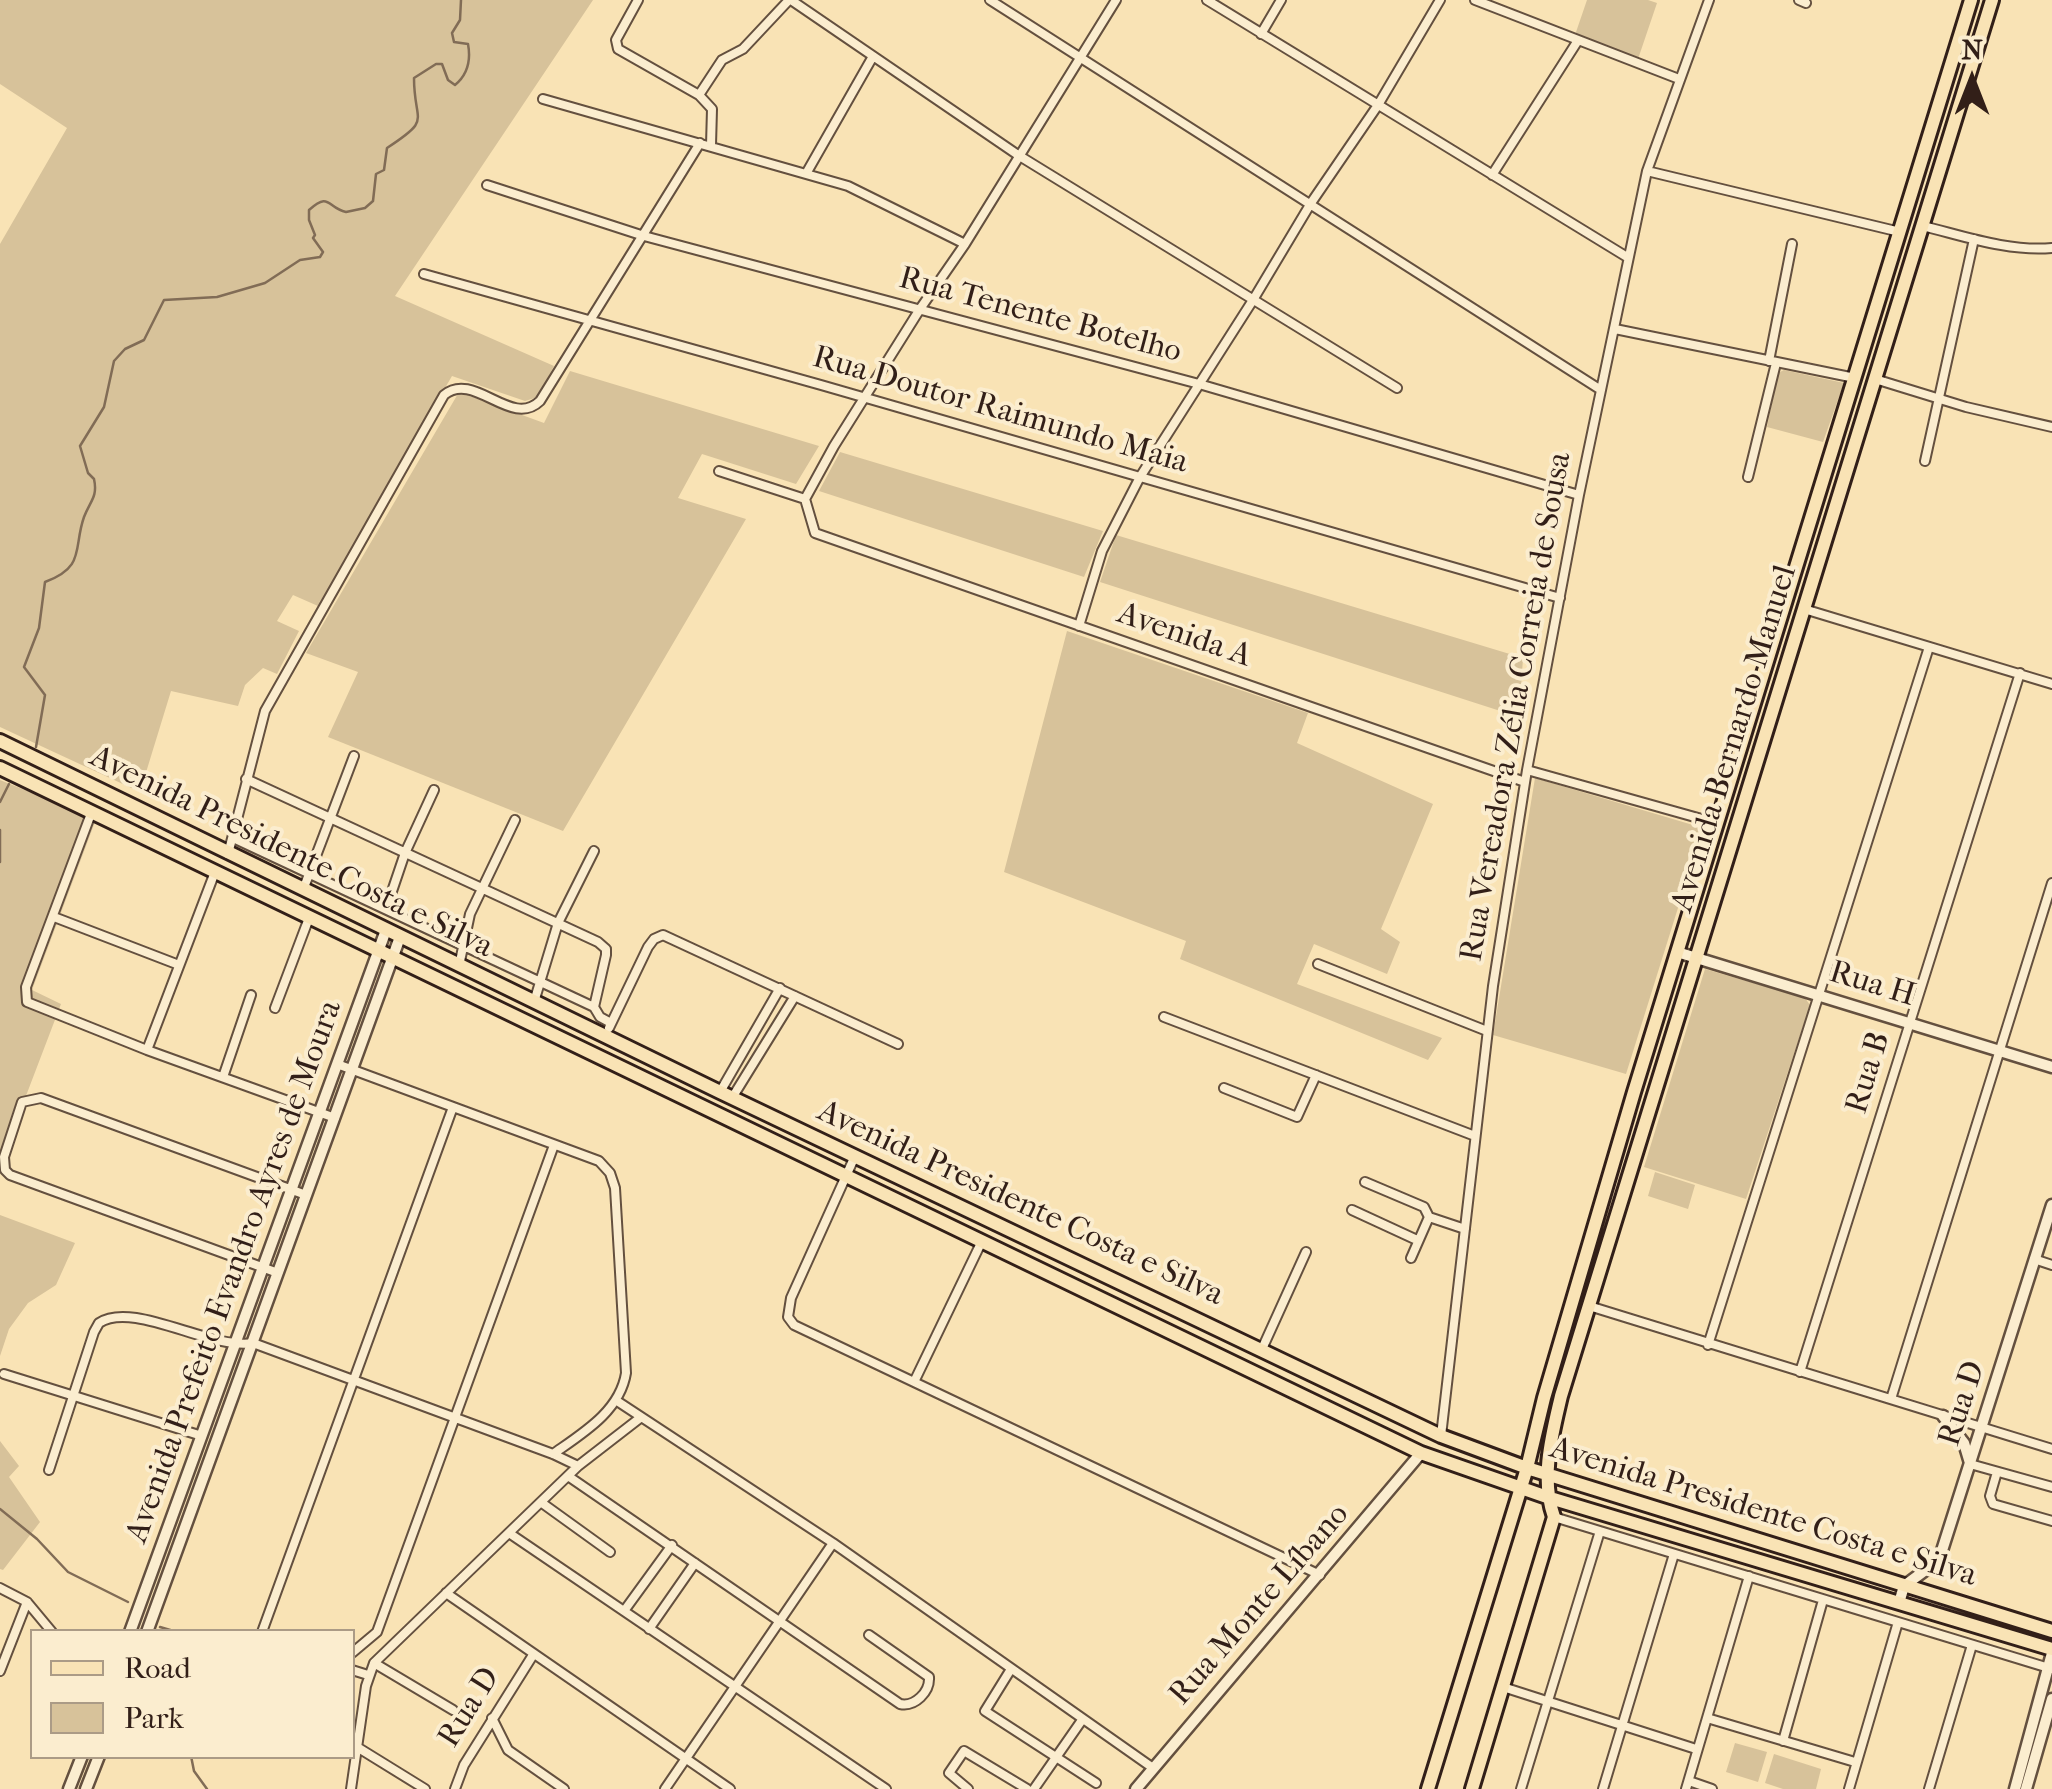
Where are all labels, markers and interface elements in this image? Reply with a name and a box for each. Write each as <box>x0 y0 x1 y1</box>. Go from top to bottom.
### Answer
north arrow <box>1922 30 2022 130</box>
text: N <box>1961 33 1983 66</box>
street label: Rua Tenente Botelho <box>895 260 1185 372</box>
street label: Rua Doutor Raimundo Maia <box>808 339 1192 483</box>
street label: Rua Vereadora Zélia Correia de Sousa <box>1453 450 1581 964</box>
street label: Avenida Bernardo Manuel <box>1664 561 1806 917</box>
street label: Avenida A <box>1112 595 1256 677</box>
street label: Avenida Presidente Costa e Silva <box>83 739 499 967</box>
street label: Rua H <box>1824 954 1920 1016</box>
street label: Avenida Prefeito Evandro Ayres de Moura <box>119 996 351 1548</box>
street label: Rua B <box>1838 1028 1900 1118</box>
street label: Avenida Presidente Costa e Silva <box>811 1093 1229 1315</box>
street label: Rua D <box>1931 1357 1995 1451</box>
street label: Avenida Presidente Costa e Silva <box>1545 1430 1981 1596</box>
street label: Rua Monte Líbano <box>1162 1496 1358 1714</box>
legend <box>30 1629 355 1759</box>
text: Road <box>124 1651 191 1686</box>
street label: Rua D <box>431 1661 509 1755</box>
text: Park <box>124 1701 184 1736</box>

